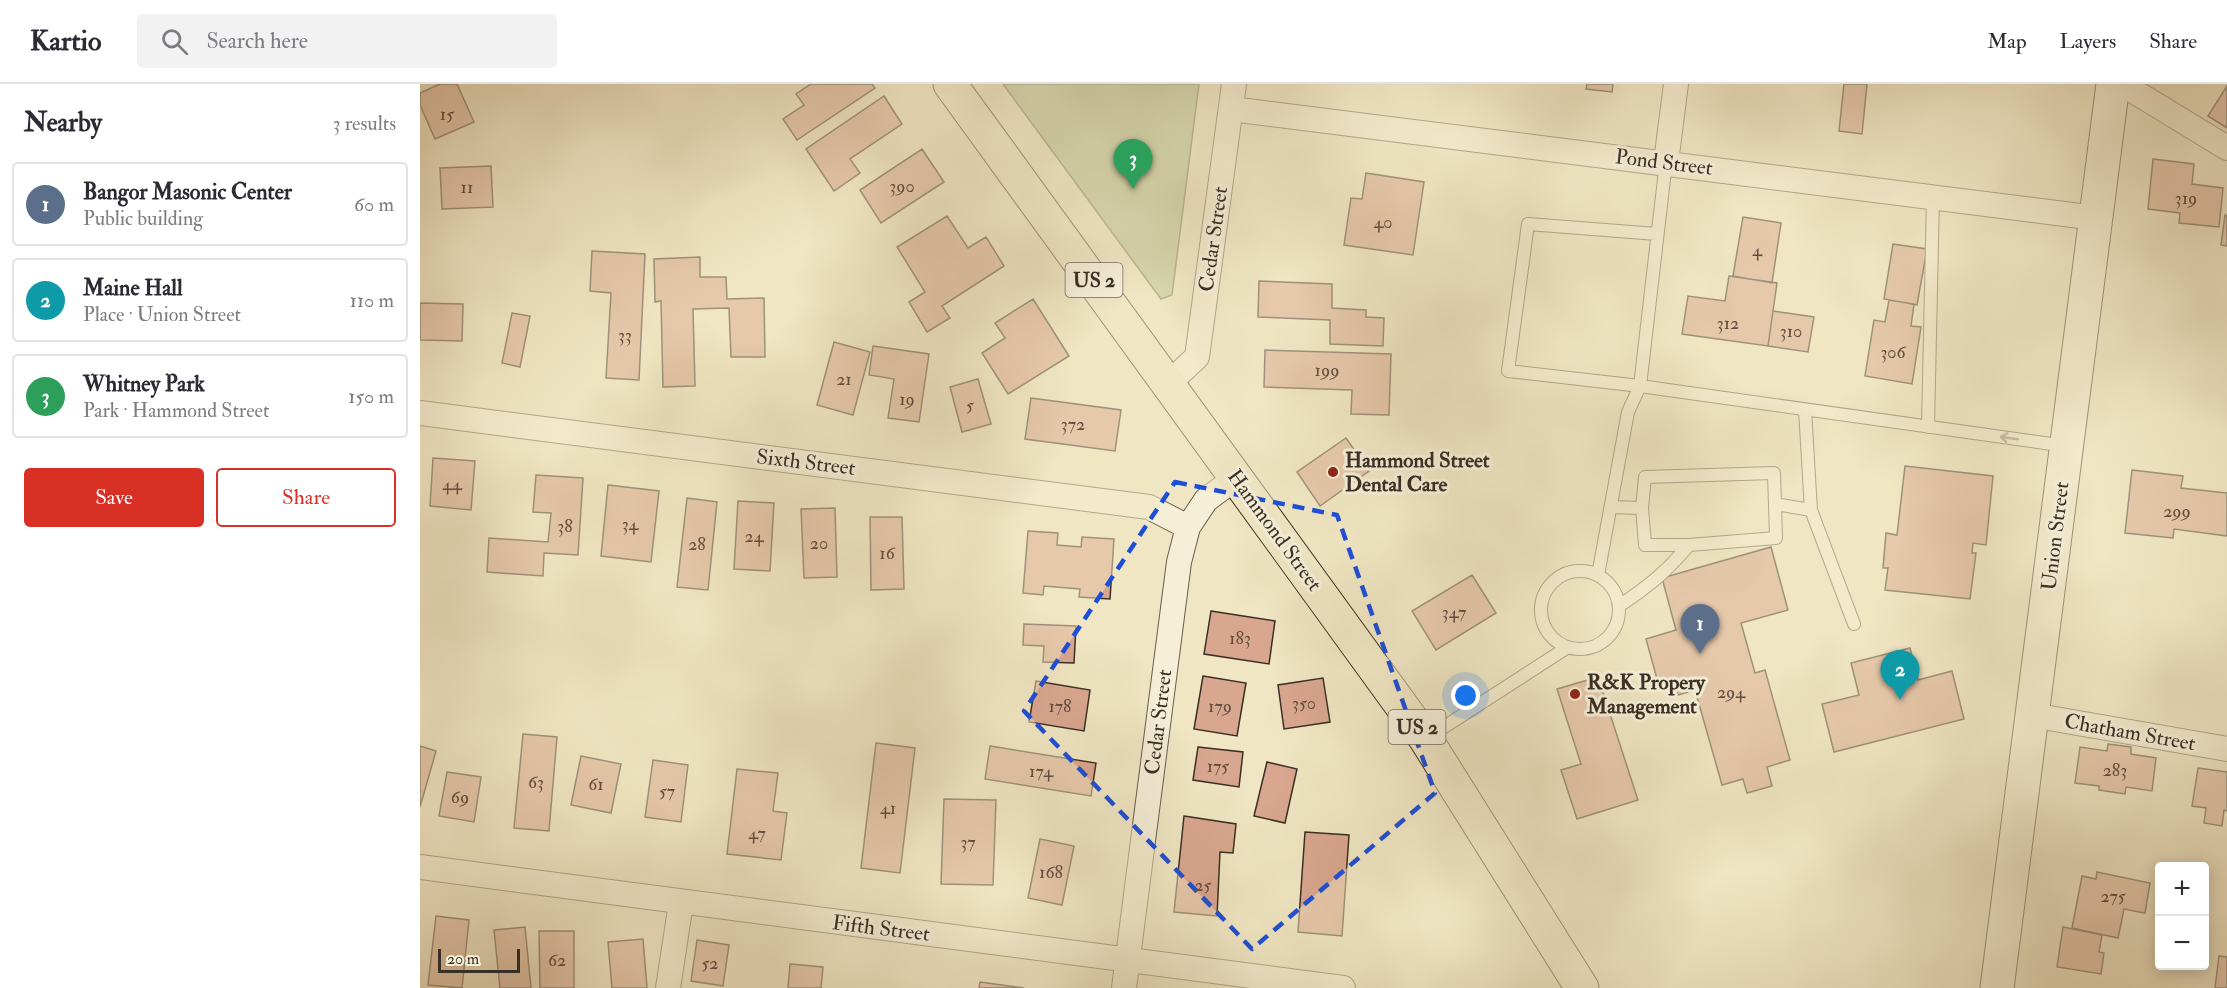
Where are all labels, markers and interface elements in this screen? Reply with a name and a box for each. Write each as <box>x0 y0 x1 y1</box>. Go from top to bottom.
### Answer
search box <box>137 14 557 68</box>
text: Kartio <box>30 24 101 59</box>
icon: search <box>158 25 191 58</box>
text: Search here <box>206 27 308 55</box>
text: Map <box>1987 28 2027 55</box>
text: Layers <box>2060 28 2116 55</box>
text: Share <box>2149 28 2197 55</box>
house number: 15 <box>440 103 454 126</box>
text: Nearby <box>24 107 102 139</box>
text: 3 results <box>333 111 396 136</box>
pin: 3 <box>1114 140 1152 189</box>
street label: Pond Street <box>1614 143 1714 182</box>
house number: 390 <box>889 175 915 198</box>
house number: 11 <box>461 176 473 199</box>
text: Bangor Masonic Center <box>83 178 292 206</box>
street label: Cedar Street <box>1193 185 1234 293</box>
house number: 319 <box>2175 187 2197 210</box>
text: 1 <box>42 192 49 217</box>
text: 60 m <box>354 192 394 217</box>
text: Public building <box>83 206 203 231</box>
house number: 40 <box>1374 211 1392 234</box>
house number: 4 <box>1752 239 1763 262</box>
road number: US 2 <box>1066 263 1122 297</box>
text: Maine Hall <box>83 274 183 302</box>
text: 2 <box>40 288 51 313</box>
text: 110 m <box>350 288 394 313</box>
text: Place · Union Street <box>83 302 241 327</box>
house number: 312 <box>1717 312 1739 335</box>
house number: 310 <box>1780 320 1802 343</box>
house number: 33 <box>618 324 632 347</box>
house number: 306 <box>1880 341 1907 364</box>
house number: 199 <box>1315 359 1339 382</box>
house number: 21 <box>836 368 852 391</box>
text: Whitney Park <box>83 370 205 398</box>
text: 3 <box>42 384 49 409</box>
text: 150 m <box>348 384 394 409</box>
house number: 19 <box>899 388 915 411</box>
house number: 5 <box>966 394 974 417</box>
text: Park · Hammond Street <box>83 398 269 423</box>
house number: 372 <box>1061 413 1085 436</box>
one-way arrow <box>1999 433 2019 444</box>
street label: Sixth Street <box>755 443 857 482</box>
place label: Hammond Street Dental Care <box>1345 447 1490 498</box>
street label: Hammond Street <box>1221 464 1328 597</box>
marker: Hammond Street Dental Care <box>1326 465 1340 479</box>
button: Save <box>24 468 204 527</box>
button: Share <box>216 468 396 527</box>
house number: 44 <box>442 473 463 496</box>
street label: Union Street <box>2035 480 2076 592</box>
house number: 299 <box>2163 500 2191 523</box>
house number: 34 <box>622 513 640 536</box>
house number: 38 <box>557 515 573 538</box>
house number: 24 <box>745 525 765 548</box>
house number: 20 <box>810 532 828 555</box>
house number: 28 <box>688 533 706 556</box>
house number: 16 <box>879 542 896 565</box>
house number: 347 <box>1442 601 1466 624</box>
pin: 1 <box>1680 604 1720 654</box>
house number: 183 <box>1229 627 1251 650</box>
pin: 2 <box>1880 650 1920 700</box>
street label: Cedar Street <box>1139 668 1178 776</box>
place label: R&K Propery Management <box>1586 669 1706 720</box>
your location <box>1451 681 1480 710</box>
house number: 294 <box>1717 681 1746 704</box>
marker: R&K Propery Management <box>1568 687 1582 701</box>
house number: 350 <box>1292 692 1316 715</box>
house number: 178 <box>1048 695 1072 718</box>
house number: 179 <box>1208 695 1232 718</box>
street label: Chatham Street <box>2062 708 2198 757</box>
road number: US 2 <box>1388 710 1446 744</box>
house number: 175 <box>1207 755 1229 778</box>
house number: 283 <box>2103 759 2127 782</box>
house number: 174 <box>1029 760 1054 783</box>
house number: 63 <box>528 771 544 794</box>
house number: 61 <box>588 773 604 796</box>
house number: 57 <box>659 780 675 803</box>
house number: 69 <box>451 786 469 809</box>
house number: 41 <box>880 797 896 820</box>
house number: 47 <box>748 822 766 845</box>
house number: 37 <box>960 831 976 854</box>
house number: 168 <box>1039 861 1063 884</box>
map controls <box>2155 862 2209 970</box>
button: + <box>2155 862 2209 916</box>
house number: 25 <box>1195 874 1212 897</box>
house number: 275 <box>2100 885 2126 908</box>
street label: Fifth Street <box>831 909 932 948</box>
button: − <box>2155 916 2209 970</box>
scale bar <box>438 946 520 974</box>
text: 20 m <box>447 949 479 969</box>
house number: 62 <box>548 949 566 972</box>
house number: 52 <box>702 952 718 975</box>

